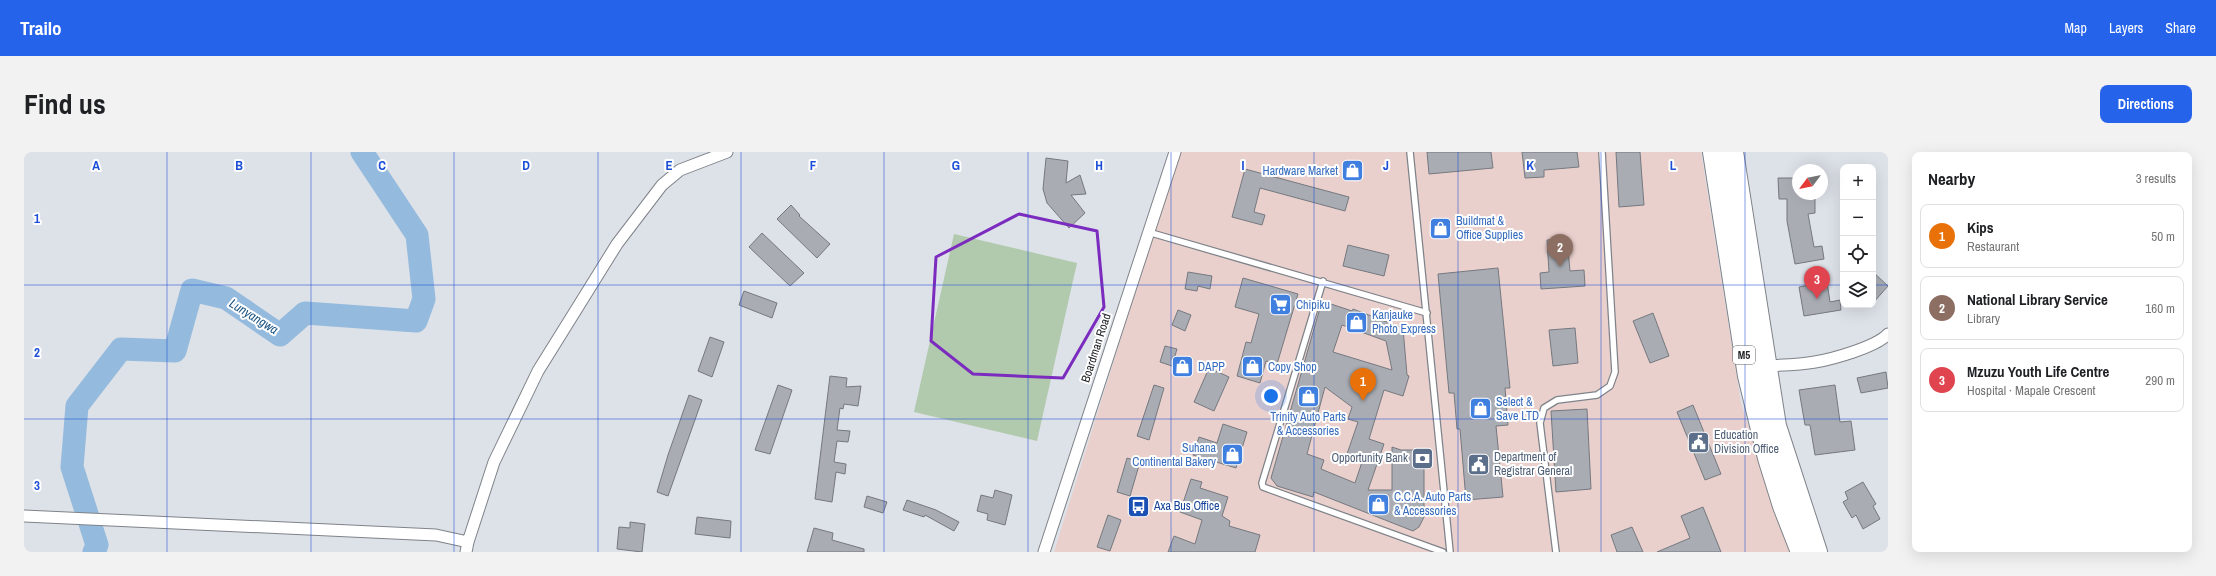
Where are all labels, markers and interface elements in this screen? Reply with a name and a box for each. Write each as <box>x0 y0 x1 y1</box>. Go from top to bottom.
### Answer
text: Trailo <box>20 15 62 41</box>
text: Map <box>2065 19 2087 37</box>
text: Layers <box>2109 19 2143 37</box>
text: Share <box>2165 19 2196 37</box>
text: Find us <box>24 85 106 123</box>
button: Directions <box>2100 85 2192 123</box>
text: A <box>92 157 100 174</box>
text: B <box>235 157 243 174</box>
text: C <box>378 157 386 174</box>
text: D <box>522 157 530 174</box>
text: E <box>665 157 673 174</box>
text: F <box>810 157 817 174</box>
text: G <box>952 157 960 174</box>
text: H <box>1095 157 1103 174</box>
text: I <box>1242 157 1245 174</box>
text: J <box>1383 157 1389 174</box>
text: K <box>1526 157 1534 174</box>
text: L <box>1670 157 1677 174</box>
shop icon: Hardware Market <box>1340 158 1366 184</box>
place label: Hardware Market <box>1263 163 1338 179</box>
north arrow <box>1792 164 1828 200</box>
map controls <box>1840 164 1876 308</box>
button: + <box>1840 164 1876 200</box>
text: Nearby <box>1928 167 1975 190</box>
text: 3 results <box>2136 170 2176 187</box>
button: − <box>1840 200 1876 236</box>
text: 1 <box>34 210 40 227</box>
place label: Buildmat & Office Supplies <box>1456 213 1523 243</box>
shop icon: Buildmat & Office Supplies <box>1427 215 1453 241</box>
text: Kips <box>1967 217 1994 238</box>
text: 1 <box>1939 228 1945 245</box>
text: 50 m <box>2151 228 2175 245</box>
pin: 2 <box>1547 234 1573 267</box>
button: locate <box>1840 236 1876 272</box>
text: Restaurant <box>1967 238 2019 255</box>
pin: 3 <box>1804 266 1830 299</box>
button: layers <box>1840 272 1876 308</box>
text: National Library Service <box>1967 289 2108 310</box>
supermarket icon: Chipiku <box>1268 292 1294 318</box>
water label: Lunyangwa <box>226 295 281 338</box>
place label: Chipiku <box>1296 297 1330 313</box>
text: 2 <box>1939 300 1945 317</box>
text: 160 m <box>2145 300 2175 317</box>
place label: Kanjauke Photo Express <box>1372 307 1436 337</box>
shop icon: Kanjauke Photo Express <box>1343 309 1369 335</box>
text: Library <box>1967 310 2000 327</box>
street label: Boardman Road <box>1077 311 1115 385</box>
text: 2 <box>34 344 40 361</box>
road number: M5 <box>1733 346 1755 364</box>
shop icon: DAPP <box>1170 354 1196 380</box>
shop icon: Copy Shop <box>1239 354 1265 380</box>
place label: DAPP <box>1198 359 1225 375</box>
place label: Copy Shop <box>1268 359 1317 375</box>
text: Mzuzu Youth Life Centre <box>1967 361 2109 382</box>
pin: 1 <box>1350 368 1376 401</box>
text: 3 <box>1939 372 1945 389</box>
text: 290 m <box>2145 372 2175 389</box>
text: Hospital · Mapale Crescent <box>1967 382 2096 399</box>
shop icon: Trinity Auto Parts & Accessories <box>1295 383 1321 409</box>
your location <box>1261 386 1281 406</box>
place label: Select & Save LTD <box>1496 394 1539 424</box>
shop icon: Select & Save LTD <box>1467 396 1493 422</box>
place label: Trinity Auto Parts & Accessories <box>1270 409 1346 439</box>
place label: Education Division Office <box>1714 427 1779 457</box>
public building icon: Education Division Office <box>1686 429 1712 455</box>
place label: Suhana Continental Bakery <box>1132 440 1217 470</box>
shop icon: Suhana Continental Bakery <box>1219 442 1245 468</box>
bank icon: Opportunity Bank <box>1410 445 1436 471</box>
place label: Department of Registrar General <box>1494 449 1572 479</box>
place label: Opportunity Bank <box>1331 450 1408 466</box>
public building icon: Department of Registrar General <box>1466 451 1492 477</box>
text: 3 <box>34 477 40 494</box>
place label: C.C.A. Auto Parts & Accessories <box>1394 489 1471 519</box>
shop icon: C.C.A. Auto Parts & Accessories <box>1365 491 1391 517</box>
bus stop icon: Axa Bus Office <box>1126 493 1152 519</box>
place label: Axa Bus Office <box>1153 498 1219 514</box>

